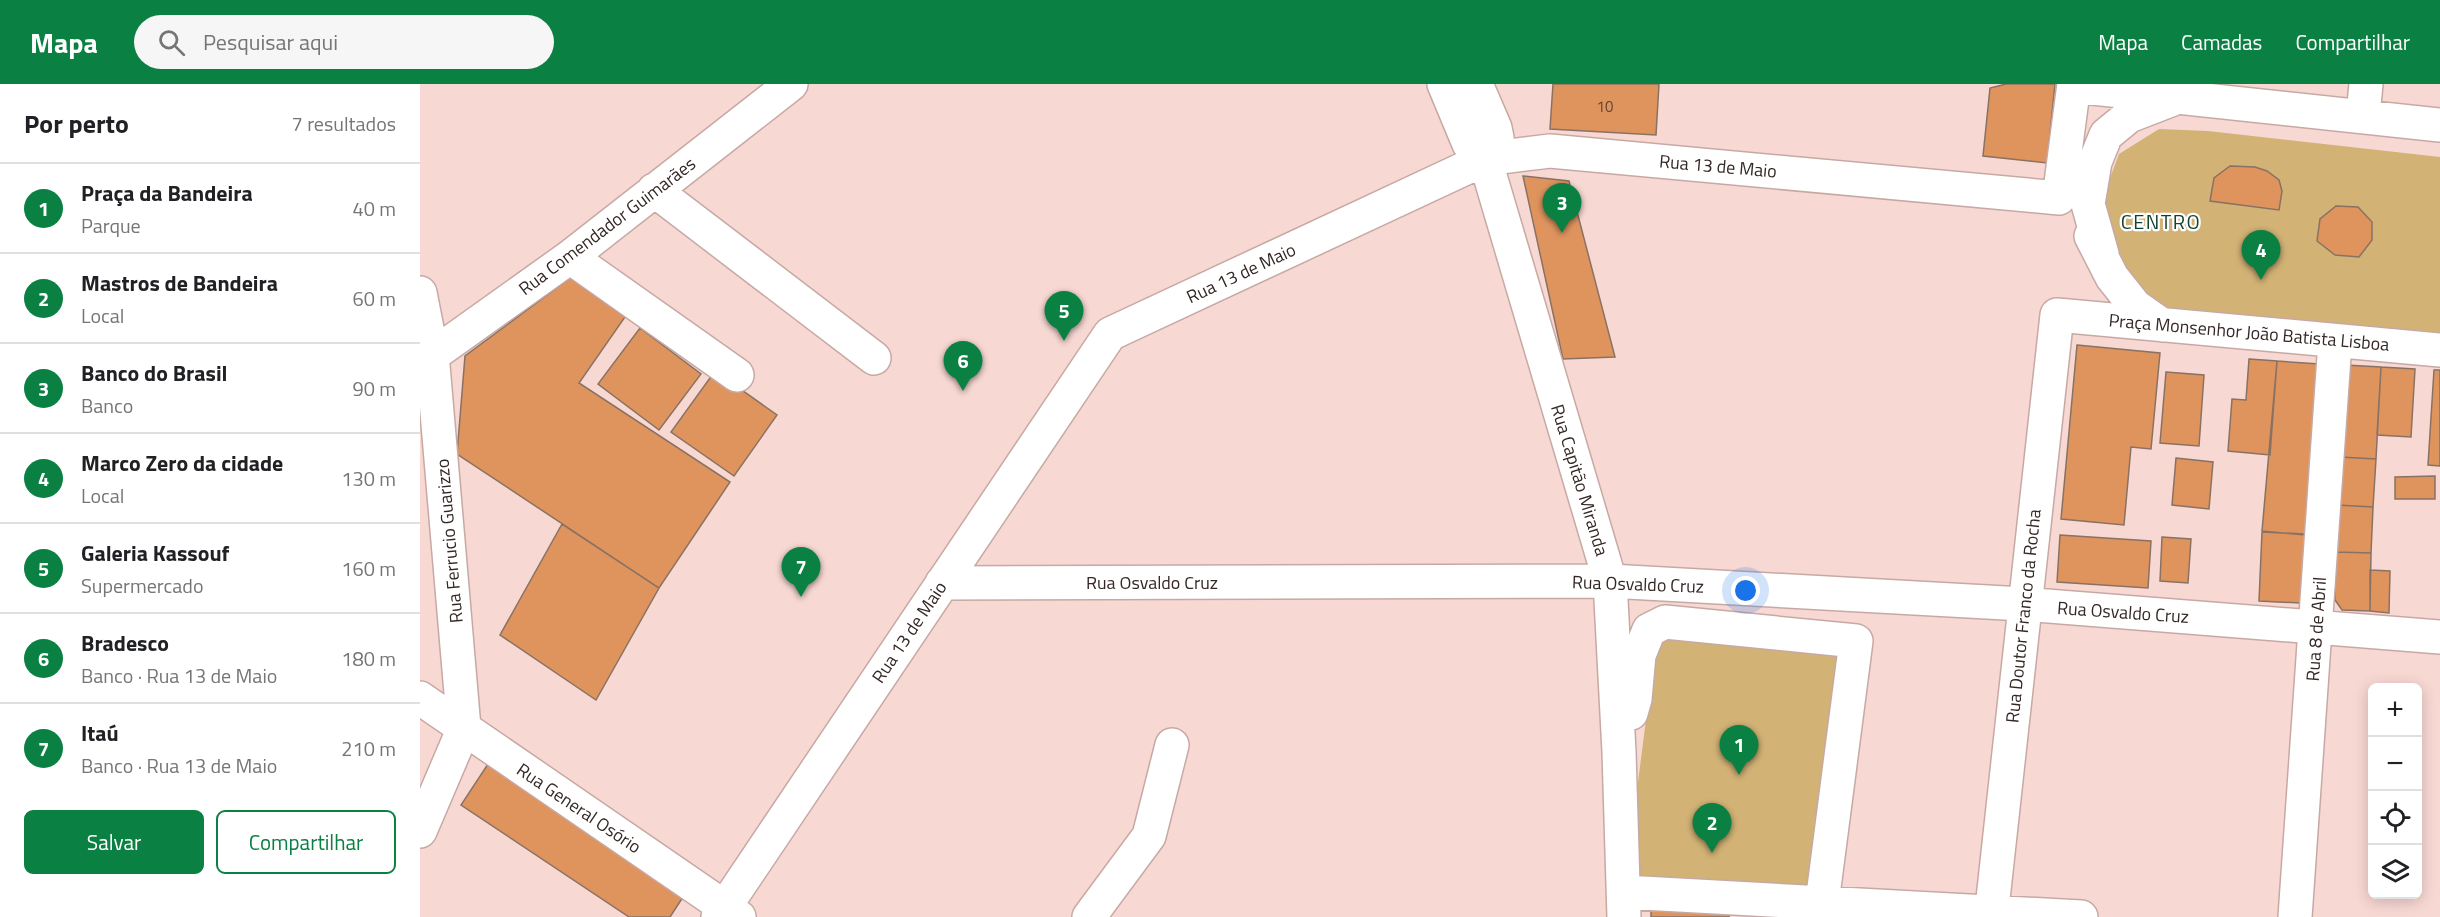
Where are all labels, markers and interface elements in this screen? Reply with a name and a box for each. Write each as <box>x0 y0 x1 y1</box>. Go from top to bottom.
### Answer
search box <box>134 15 554 69</box>
text: Mapa <box>30 21 98 64</box>
text: Pesquisar aqui <box>203 25 338 59</box>
icon: search <box>155 26 188 59</box>
text: Mapa <box>2098 26 2148 58</box>
text: Camadas <box>2181 26 2262 58</box>
text: Compartilhar <box>2295 26 2410 58</box>
house number: 10 <box>1597 95 1613 118</box>
text: Por perto <box>24 104 129 143</box>
text: 7 resultados <box>292 108 396 139</box>
street label: Rua 13 de Maio <box>1658 147 1778 185</box>
street label: Rua Comendador Guimarães <box>513 150 701 302</box>
text: Praça da Bandeira <box>81 176 253 210</box>
pin: 3 <box>1542 184 1582 233</box>
text: 1 <box>38 193 49 224</box>
text: 40 m <box>352 193 396 224</box>
district label: CENTRO <box>2121 206 2201 237</box>
text: Parque <box>81 210 141 241</box>
pin: 4 <box>2242 230 2280 280</box>
street label: Rua 13 de Maio <box>1182 236 1300 310</box>
text: Mastros de Bandeira <box>81 266 278 300</box>
text: 2 <box>38 283 49 314</box>
text: 60 m <box>352 283 396 314</box>
pin: 5 <box>1044 292 1084 341</box>
text: Local <box>81 300 124 331</box>
street label: Praça Monsenhor João Batista Lisboa <box>2108 306 2390 358</box>
pin: 6 <box>944 342 982 391</box>
text: Banco do Brasil <box>81 356 228 390</box>
text: 3 <box>38 373 49 404</box>
text: 90 m <box>352 373 396 404</box>
text: Banco <box>81 390 133 421</box>
street label: Rua Capitão Miranda <box>1544 401 1616 559</box>
text: Marco Zero da cidade <box>81 446 283 480</box>
street label: Rua Ferrucio Guarizzo <box>428 458 470 624</box>
text: 4 <box>38 463 49 494</box>
text: 130 m <box>341 463 396 494</box>
text: Local <box>81 480 124 511</box>
street label: Rua Doutor Franco da Rocha <box>1998 508 2048 724</box>
text: Galeria Kassouf <box>81 536 229 570</box>
pin: 7 <box>782 548 820 597</box>
text: 5 <box>38 553 49 584</box>
text: 160 m <box>341 553 396 584</box>
street label: Rua Osvaldo Cruz <box>1572 568 1704 600</box>
street label: Rua Osvaldo Cruz <box>1086 569 1218 596</box>
text: Supermercado <box>81 570 203 601</box>
street label: Rua 13 de Maio <box>865 576 953 688</box>
your location <box>1731 576 1760 605</box>
street label: Rua 8 de Abril <box>2299 576 2333 682</box>
street label: Rua Osvaldo Cruz <box>2056 594 2190 630</box>
text: Bradesco <box>81 626 169 660</box>
text: 6 <box>38 643 49 674</box>
text: 180 m <box>341 643 396 674</box>
text: Banco · Rua 13 de Maio <box>81 660 277 691</box>
map controls <box>2368 683 2422 899</box>
button: + <box>2368 683 2422 737</box>
text: Itaú <box>81 716 119 750</box>
pin: 1 <box>1720 726 1758 775</box>
text: 7 <box>38 733 49 764</box>
text: 210 m <box>341 733 396 764</box>
button: − <box>2368 737 2422 791</box>
text: Banco · Rua 13 de Maio <box>81 750 277 781</box>
street label: Rua General Osório <box>511 756 647 860</box>
button: locate <box>2368 791 2422 845</box>
pin: 2 <box>1692 804 1732 853</box>
button: Salvar <box>24 810 204 874</box>
button: Compartilhar <box>216 810 396 874</box>
button: layers <box>2368 845 2422 899</box>

